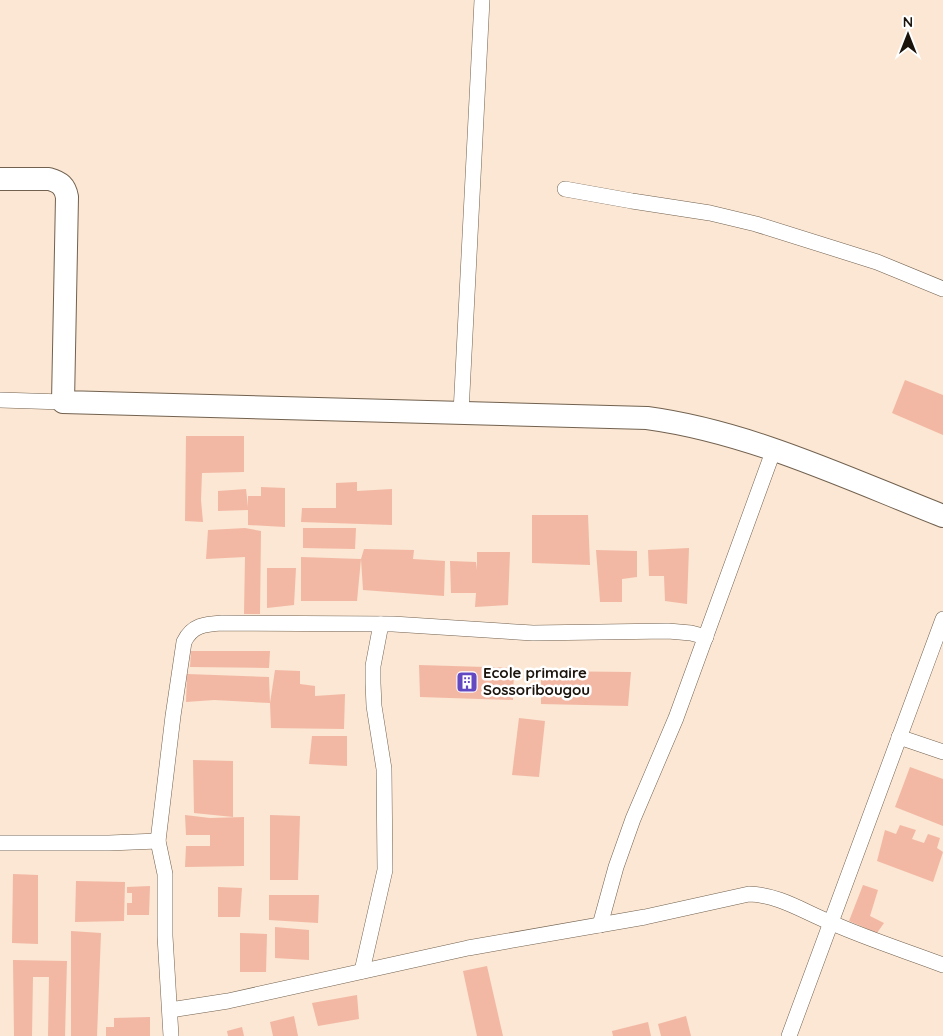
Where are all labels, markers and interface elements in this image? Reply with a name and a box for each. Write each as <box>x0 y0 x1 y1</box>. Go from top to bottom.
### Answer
north arrow <box>883 10 933 60</box>
text: N <box>903 13 913 31</box>
place label: Ecole primaire Sossoribougou <box>483 663 590 699</box>
building icon: Ecole primaire Sossoribougou <box>455 670 479 694</box>

